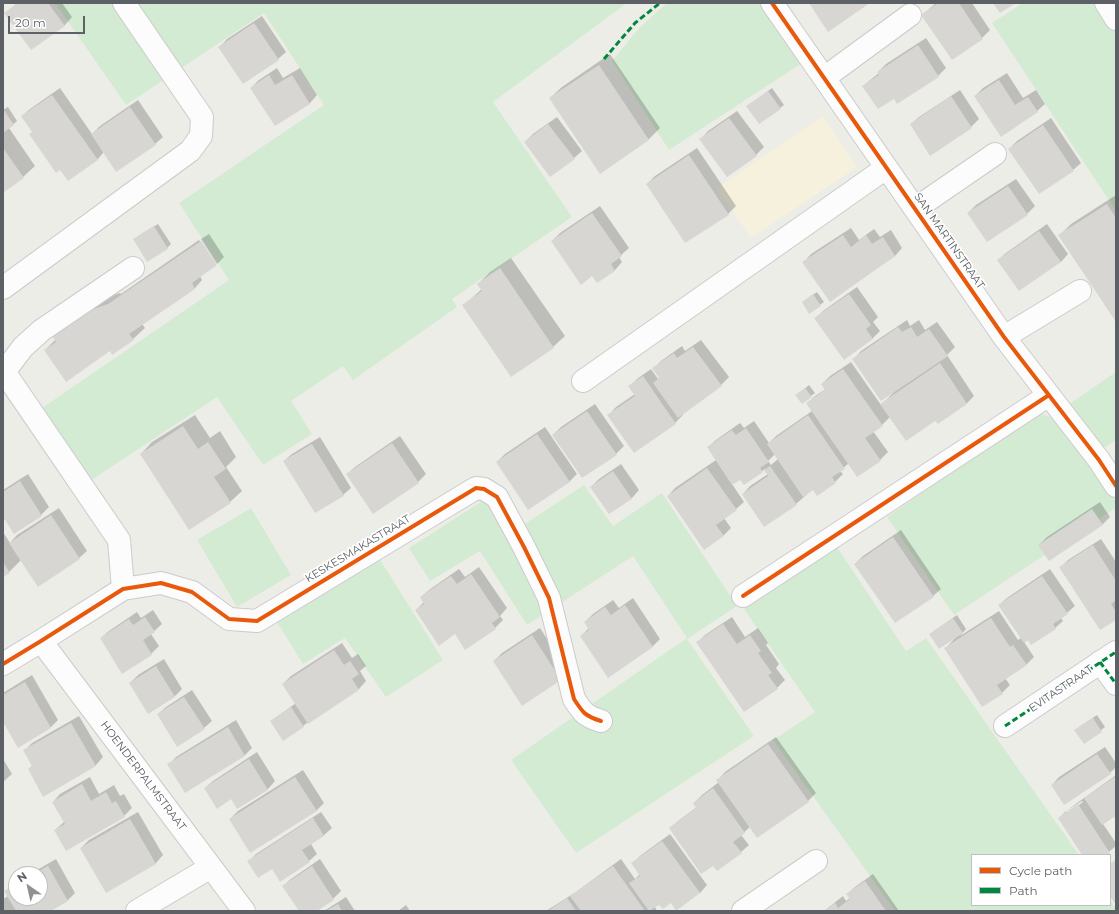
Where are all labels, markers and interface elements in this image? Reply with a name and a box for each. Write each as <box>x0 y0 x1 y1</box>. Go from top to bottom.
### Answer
scale bar <box>10 8 87 34</box>
text: 20 m <box>15 15 46 30</box>
street label: SAN MARTINSTRAAT <box>911 191 987 291</box>
street label: KESKESMAKASTRAAT <box>303 512 413 586</box>
street label: EVITASTRAAT <box>1026 663 1096 715</box>
street label: HOENDERPALMSTRAAT <box>97 719 189 833</box>
legend <box>971 854 1111 906</box>
text: Cycle path <box>1009 863 1072 878</box>
north arrow <box>8 866 48 906</box>
text: N <box>14 869 29 885</box>
text: Path <box>1009 883 1038 898</box>

